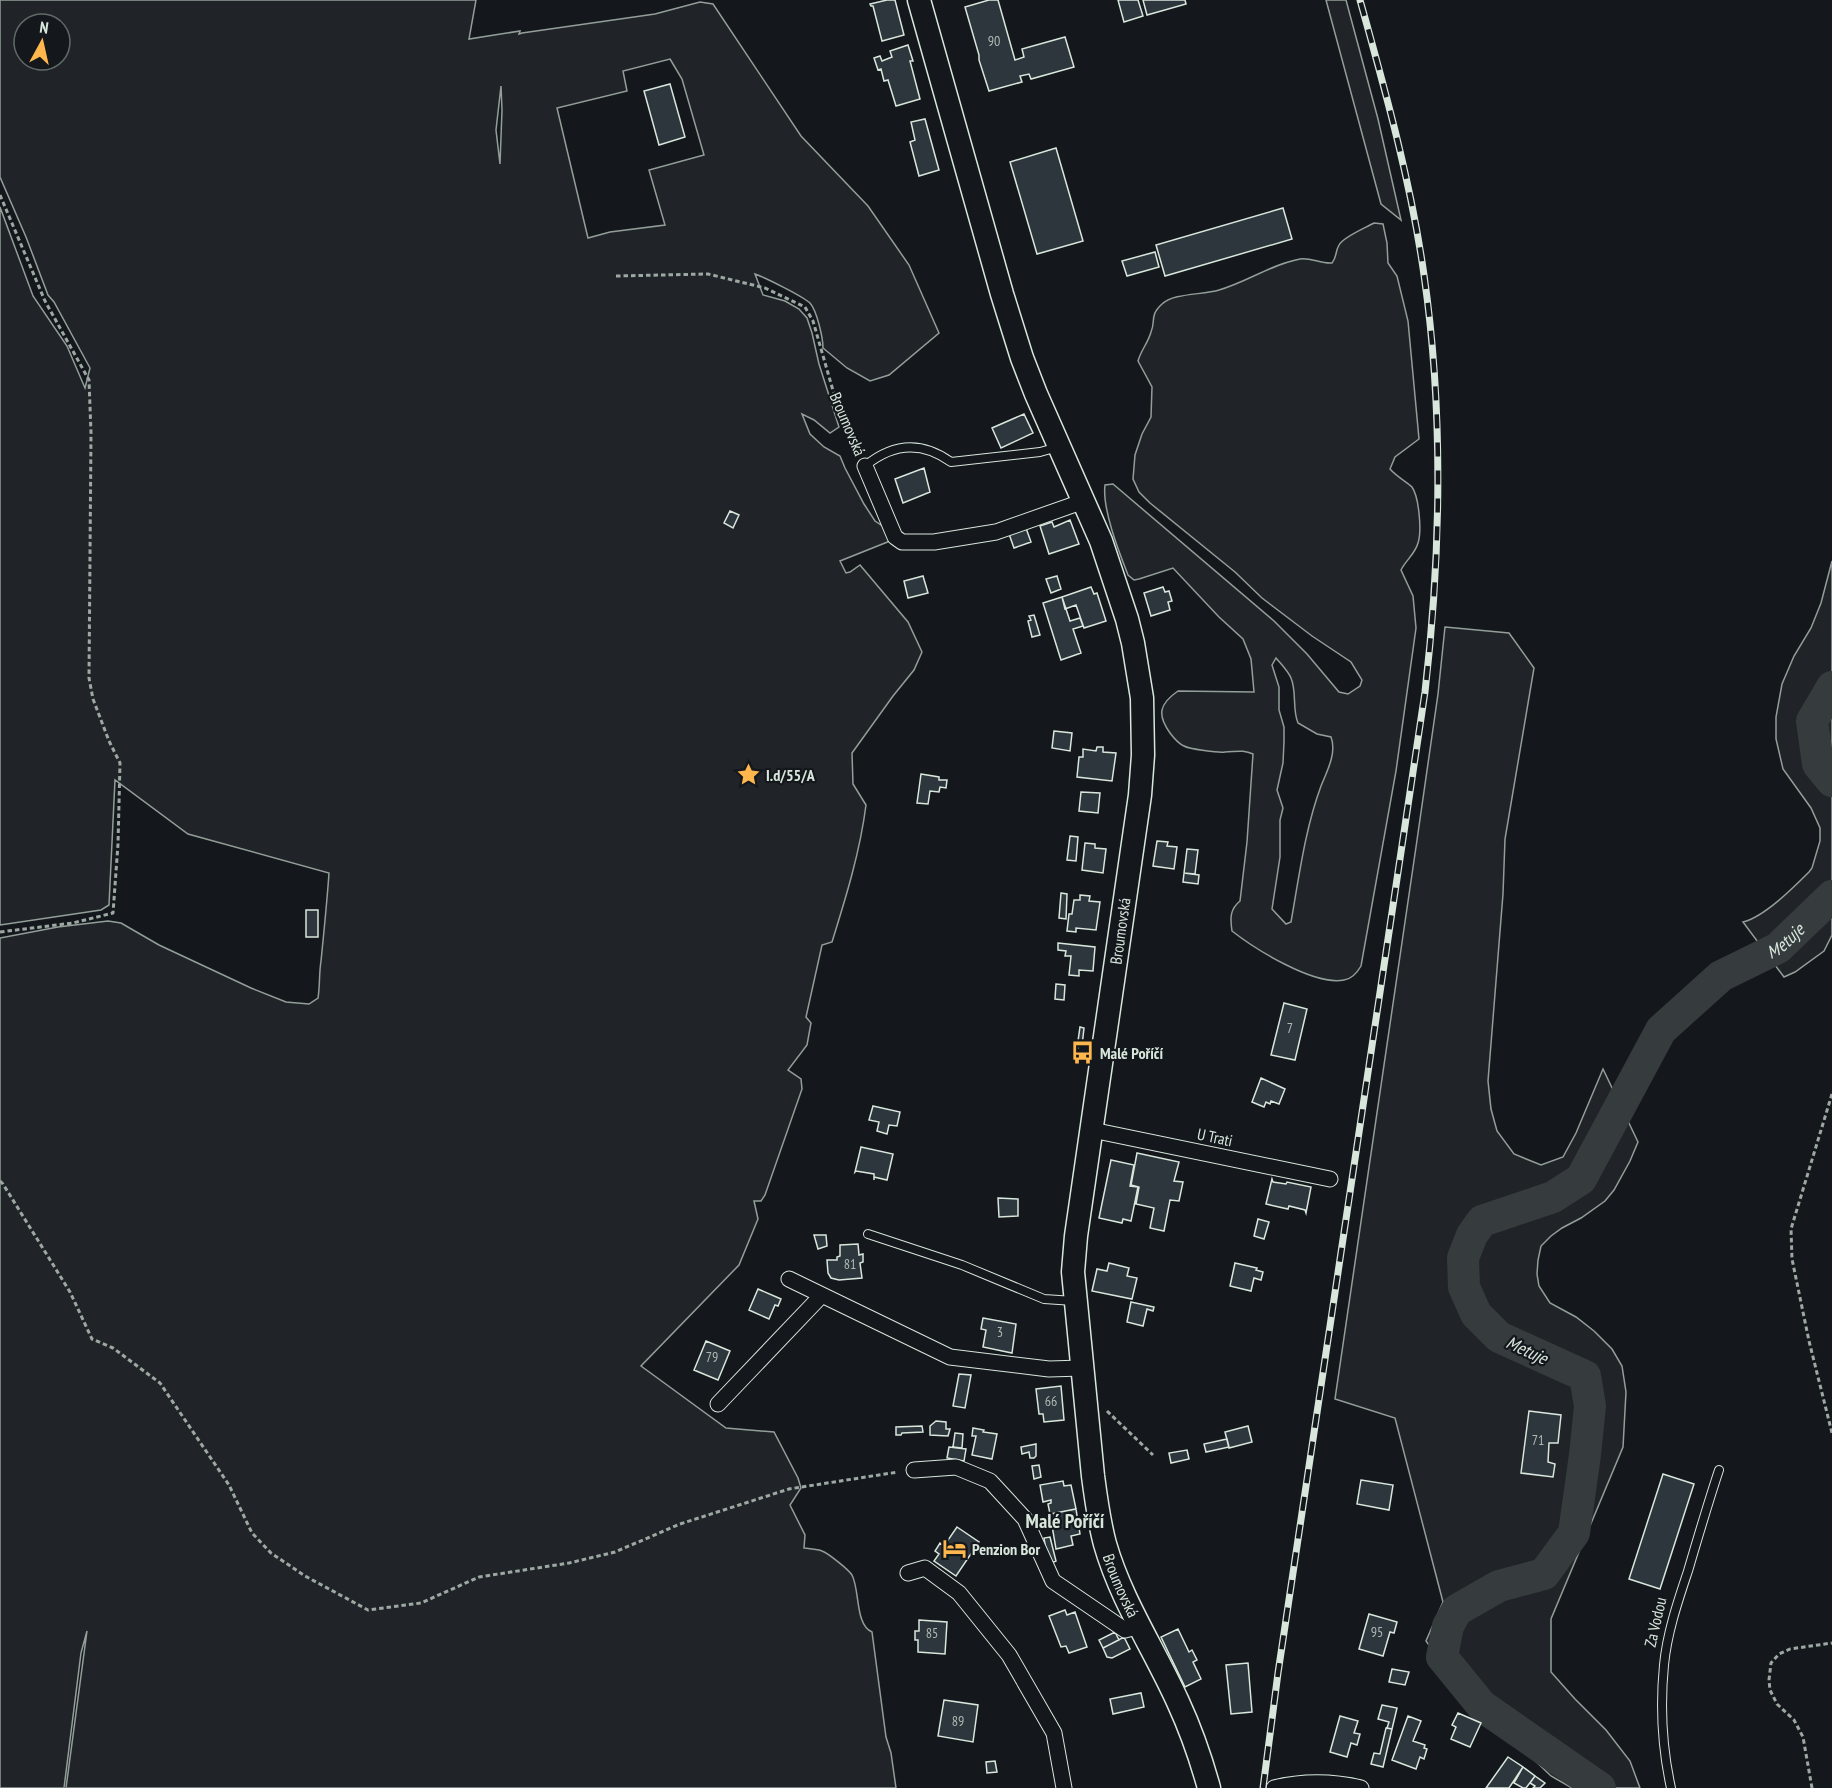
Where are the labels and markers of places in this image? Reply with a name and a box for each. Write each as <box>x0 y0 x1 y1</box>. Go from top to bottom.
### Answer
place icon: I.d/55/A <box>735 762 761 788</box>
place label: I.d/55/A <box>766 765 816 785</box>
bus stop icon: Malé Poříčí <box>1069 1040 1095 1066</box>
place label: Malé Poříčí <box>1100 1043 1163 1063</box>
hotel icon: Penzion Bor <box>941 1536 967 1562</box>
place label: Penzion Bor <box>972 1539 1040 1559</box>

